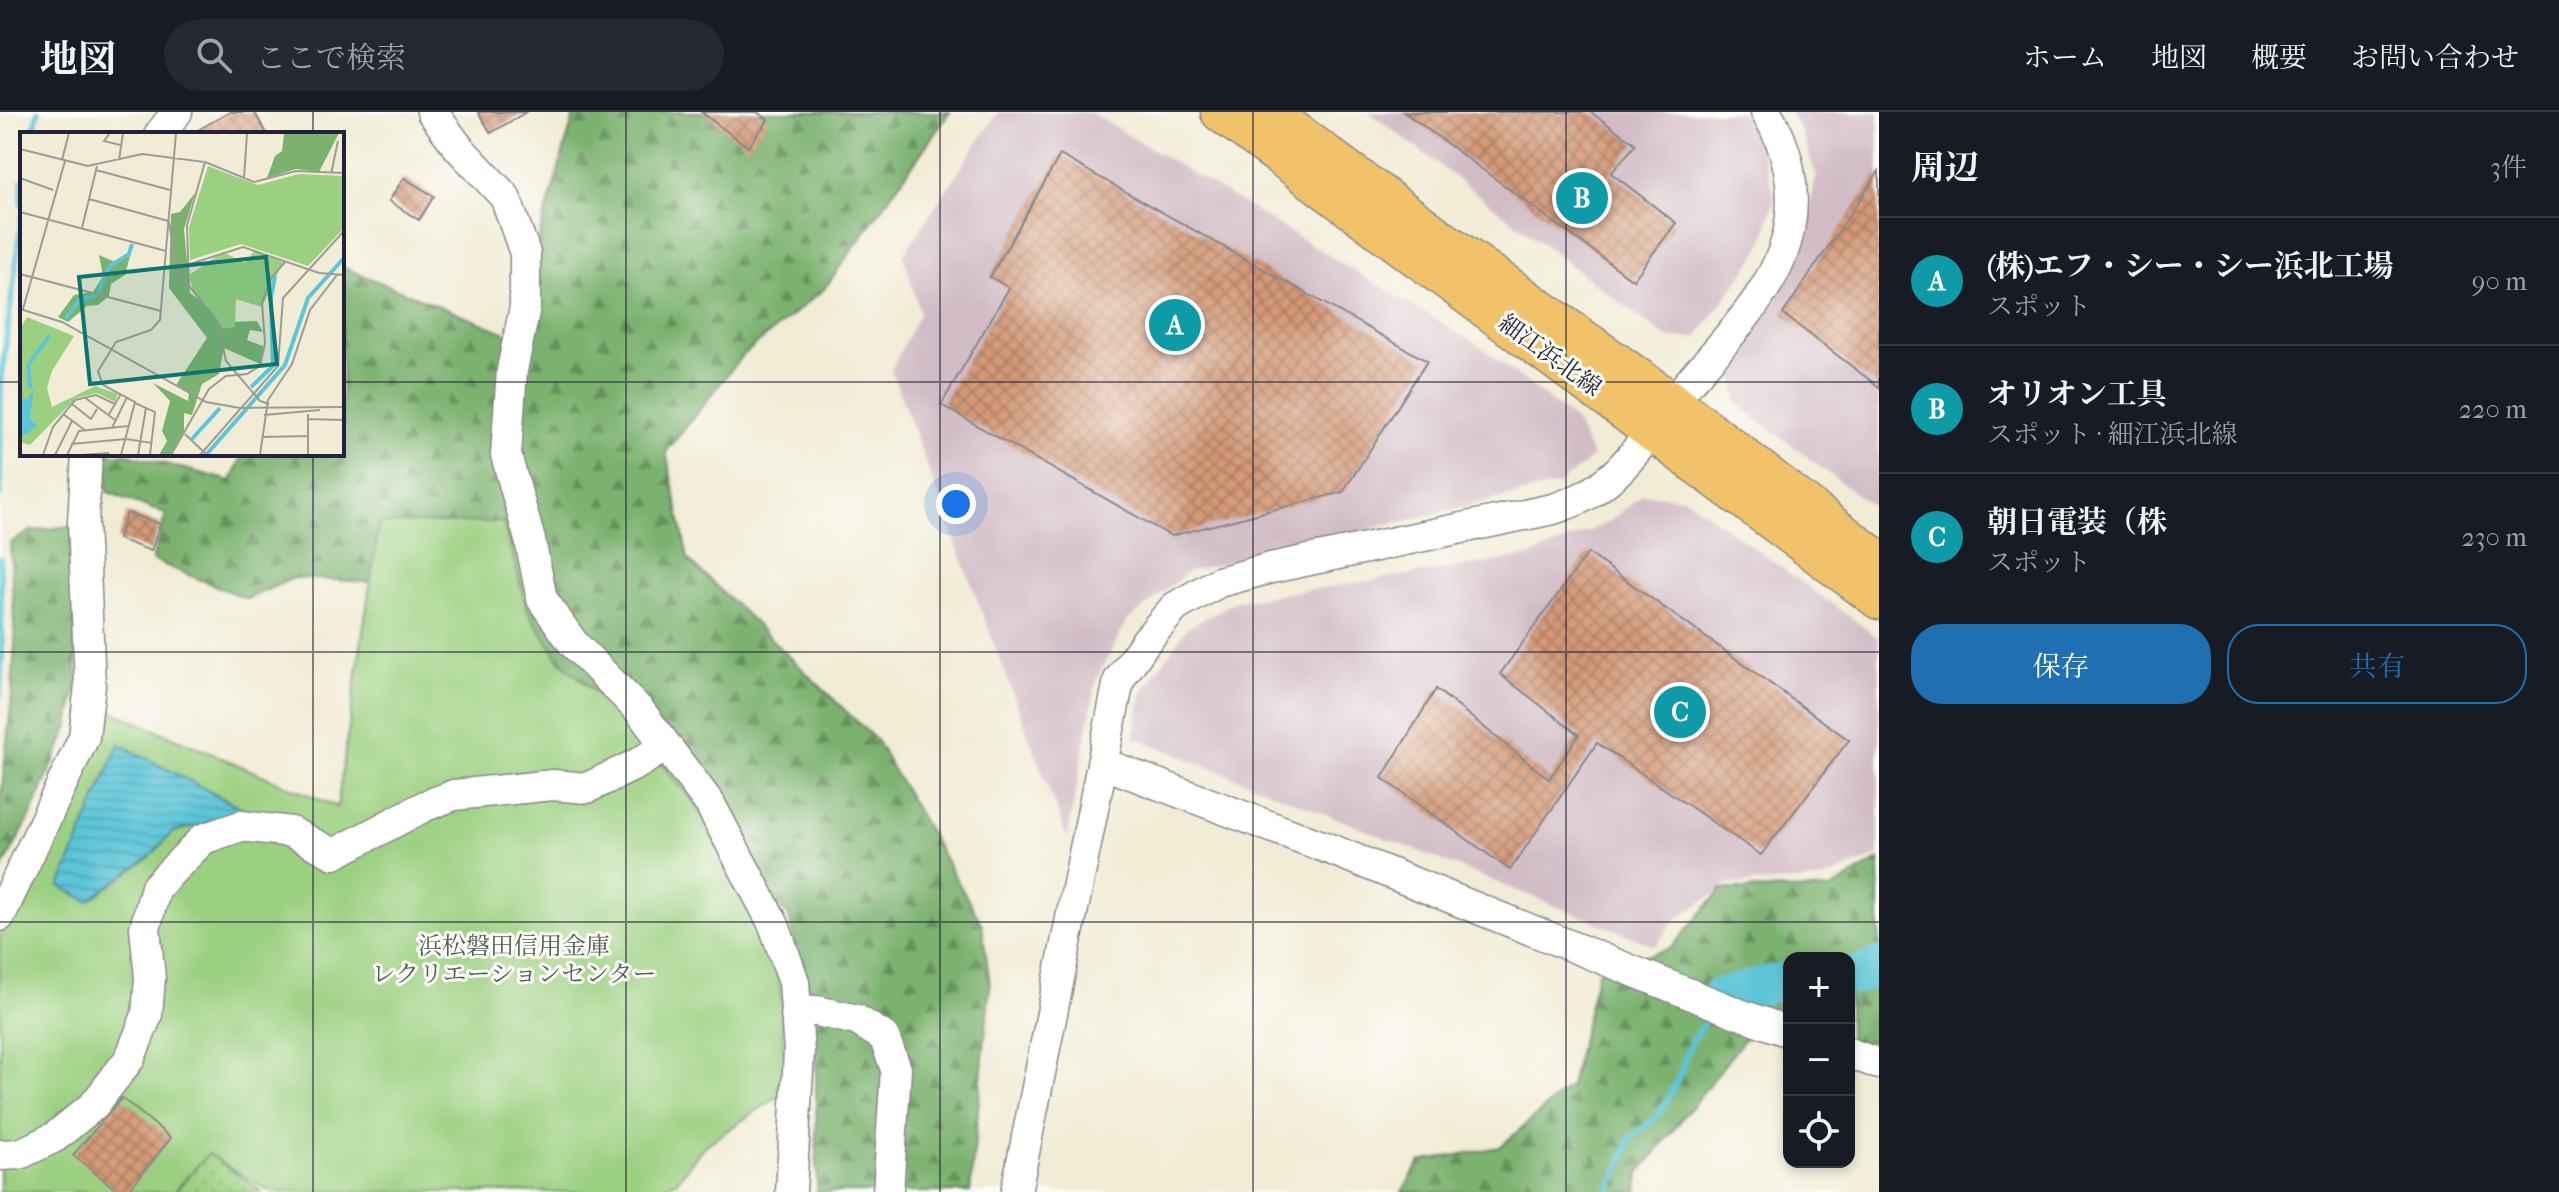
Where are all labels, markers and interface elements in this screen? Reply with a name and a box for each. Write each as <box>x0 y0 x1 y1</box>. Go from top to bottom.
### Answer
search box <box>164 19 724 91</box>
icon: search <box>192 33 236 77</box>
text: 地図 <box>40 37 116 82</box>
text: ここで検索 <box>256 41 406 76</box>
text: ホーム <box>2023 41 2107 74</box>
text: 地図 <box>2151 41 2207 74</box>
text: 概要 <box>2251 41 2307 74</box>
text: お問い合わせ <box>2351 41 2519 74</box>
inset map <box>20 132 344 456</box>
text: 周辺 <box>1911 148 1979 188</box>
text: 3件 <box>2490 152 2527 183</box>
pin: B <box>1556 168 1608 228</box>
text: (株)エフ・シー・シー浜北工場 <box>1987 249 2394 284</box>
text: A <box>1929 266 1945 297</box>
text: 90 m <box>2472 266 2527 297</box>
text: スポット <box>1987 291 2091 322</box>
pin: A <box>1149 295 1201 355</box>
street label: 細江浜北線 <box>1493 308 1607 402</box>
text: オリオン工具 <box>1987 377 2167 412</box>
text: B <box>1929 394 1945 425</box>
text: 220 m <box>2459 394 2527 425</box>
text: スポット · 細江浜北線 <box>1987 419 2237 450</box>
your location <box>936 484 976 524</box>
text: 朝日電装（株 <box>1987 505 2167 540</box>
text: C <box>1928 522 1946 553</box>
text: 230 m <box>2461 522 2527 553</box>
text: スポット <box>1987 547 2091 578</box>
button: 保存 <box>1911 624 2211 704</box>
button: 共有 <box>2227 624 2527 704</box>
pin: C <box>1654 682 1706 742</box>
park label: 浜松磐田信用金庫 レクリエーションセンター <box>371 932 657 988</box>
map controls <box>1783 952 1855 1168</box>
button: + <box>1783 952 1855 1024</box>
button: − <box>1783 1024 1855 1096</box>
button: locate <box>1783 1096 1855 1168</box>

